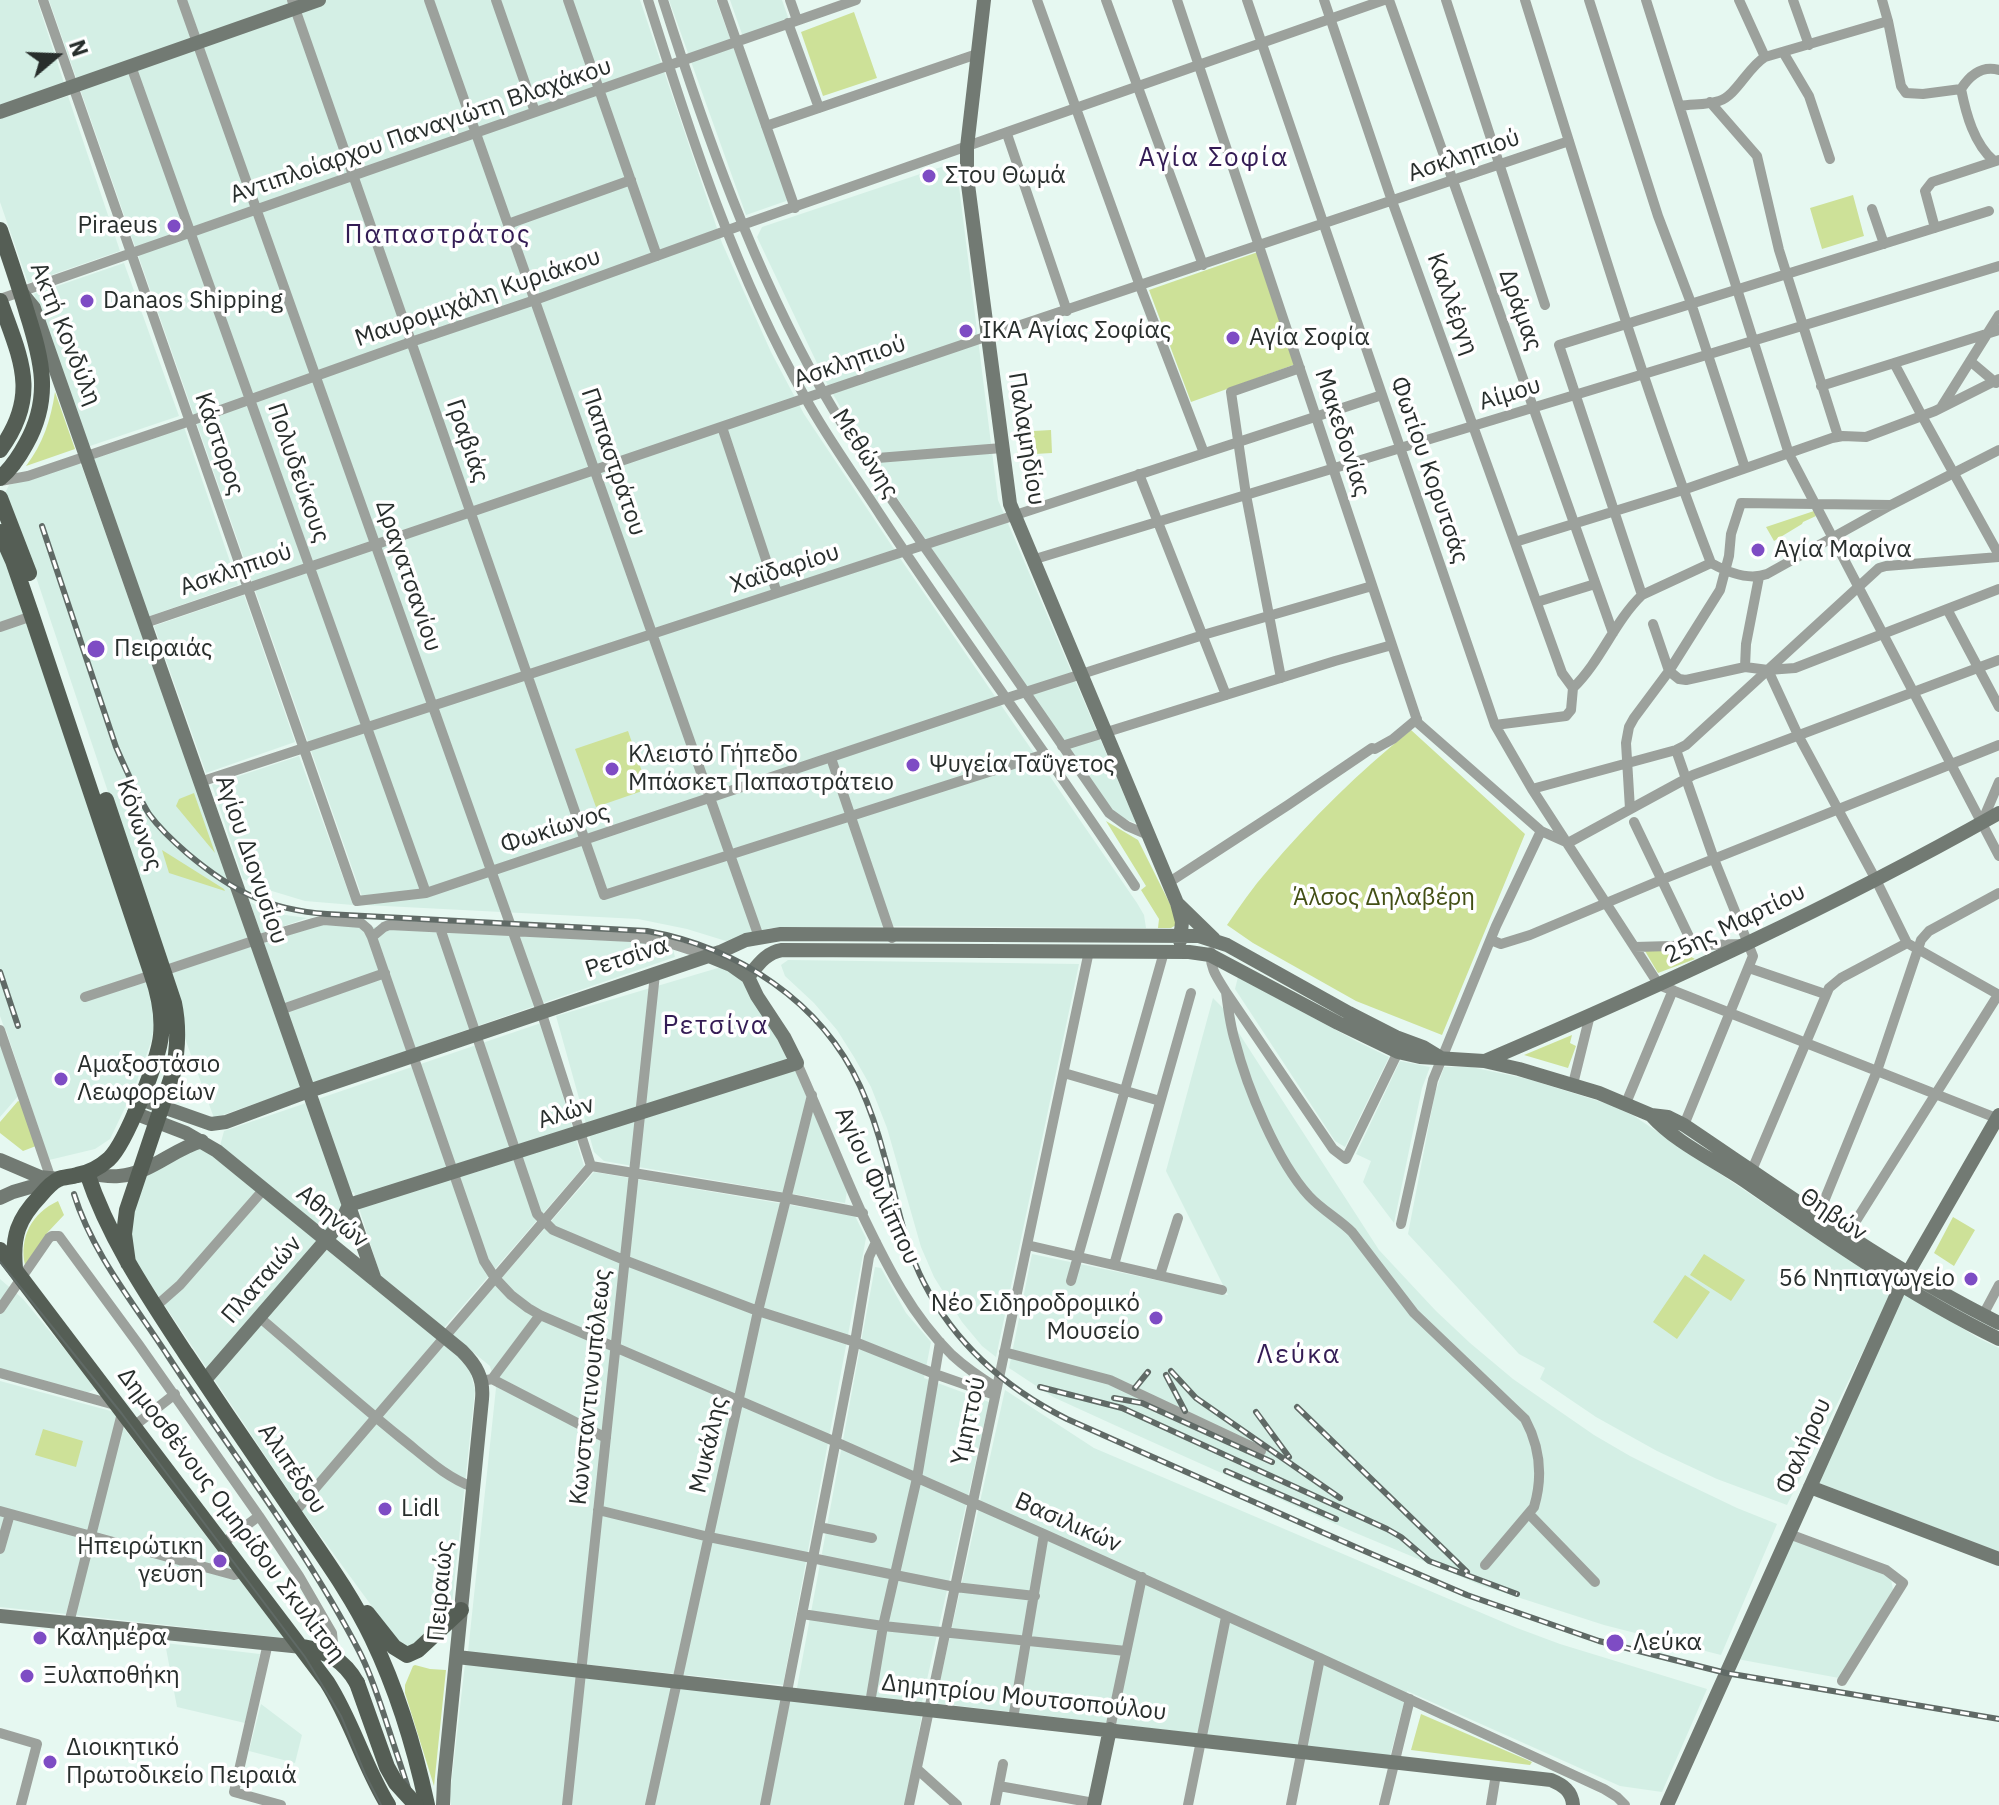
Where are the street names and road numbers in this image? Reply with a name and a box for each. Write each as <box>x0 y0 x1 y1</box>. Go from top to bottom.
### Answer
street label: Αντιπλοίαρχου Παναγιώτη Βλαχάκου <box>226 52 616 210</box>
street label: Ασκληπιού <box>1404 123 1524 189</box>
street label: Μαυρομιχάλη Κυριάκου <box>351 242 605 354</box>
street label: Καλλέργη <box>1420 249 1484 359</box>
street label: Ακτή Κονδύλη <box>23 258 107 410</box>
street label: Δράμας <box>1492 265 1548 355</box>
street label: Ασκληπιού <box>790 329 910 395</box>
street label: Μακεδονίας <box>1308 365 1376 501</box>
street label: Παλαμηδίου <box>1001 370 1051 508</box>
street label: Αίμου <box>1475 371 1545 417</box>
street label: Φωτίου Κορυτσάς <box>1384 373 1474 567</box>
street label: Παπαστράτου <box>574 384 652 540</box>
street label: Κάστορος <box>188 389 250 499</box>
street label: Γραβιάς <box>439 396 495 486</box>
street label: Πολυδεύκους <box>261 399 335 547</box>
street label: Μεθώνης <box>825 404 905 504</box>
street label: Δραγατσανίου <box>369 496 447 656</box>
street label: Ασκληπιού <box>176 537 296 603</box>
street label: Χαϊδαρίου <box>727 538 843 600</box>
street label: Αγίου Διονυσίου <box>209 772 293 948</box>
street label: Κόνωνος <box>110 775 168 875</box>
street label: Φωκίωνος <box>497 798 613 860</box>
street label: 25ης Μαρτίου <box>1660 877 1810 971</box>
street label: Ρετσίνα <box>582 931 672 985</box>
street label: Αλών <box>534 1090 598 1136</box>
street label: Αγίου Φιλίππου <box>828 1103 926 1269</box>
street label: Αθηνών <box>290 1179 374 1255</box>
street label: Θηβών <box>1794 1182 1872 1248</box>
street label: Πλαταιών <box>216 1230 308 1330</box>
street label: Κωνσταντινουπόλεως <box>564 1268 618 1506</box>
street label: Δημοσθένους Ομηρίδου Σκυλίτση <box>111 1362 351 1668</box>
street label: Υμηττού <box>946 1374 992 1468</box>
street label: Μυκάλης <box>684 1394 734 1496</box>
street label: Φαλήρου <box>1770 1394 1838 1498</box>
street label: Αλιπέδου <box>251 1418 333 1520</box>
street label: Βασιλικών <box>1010 1487 1126 1559</box>
street label: Πειραιώς <box>422 1539 460 1643</box>
street label: Δημητρίου Μουτσοπούλου <box>880 1669 1168 1727</box>

